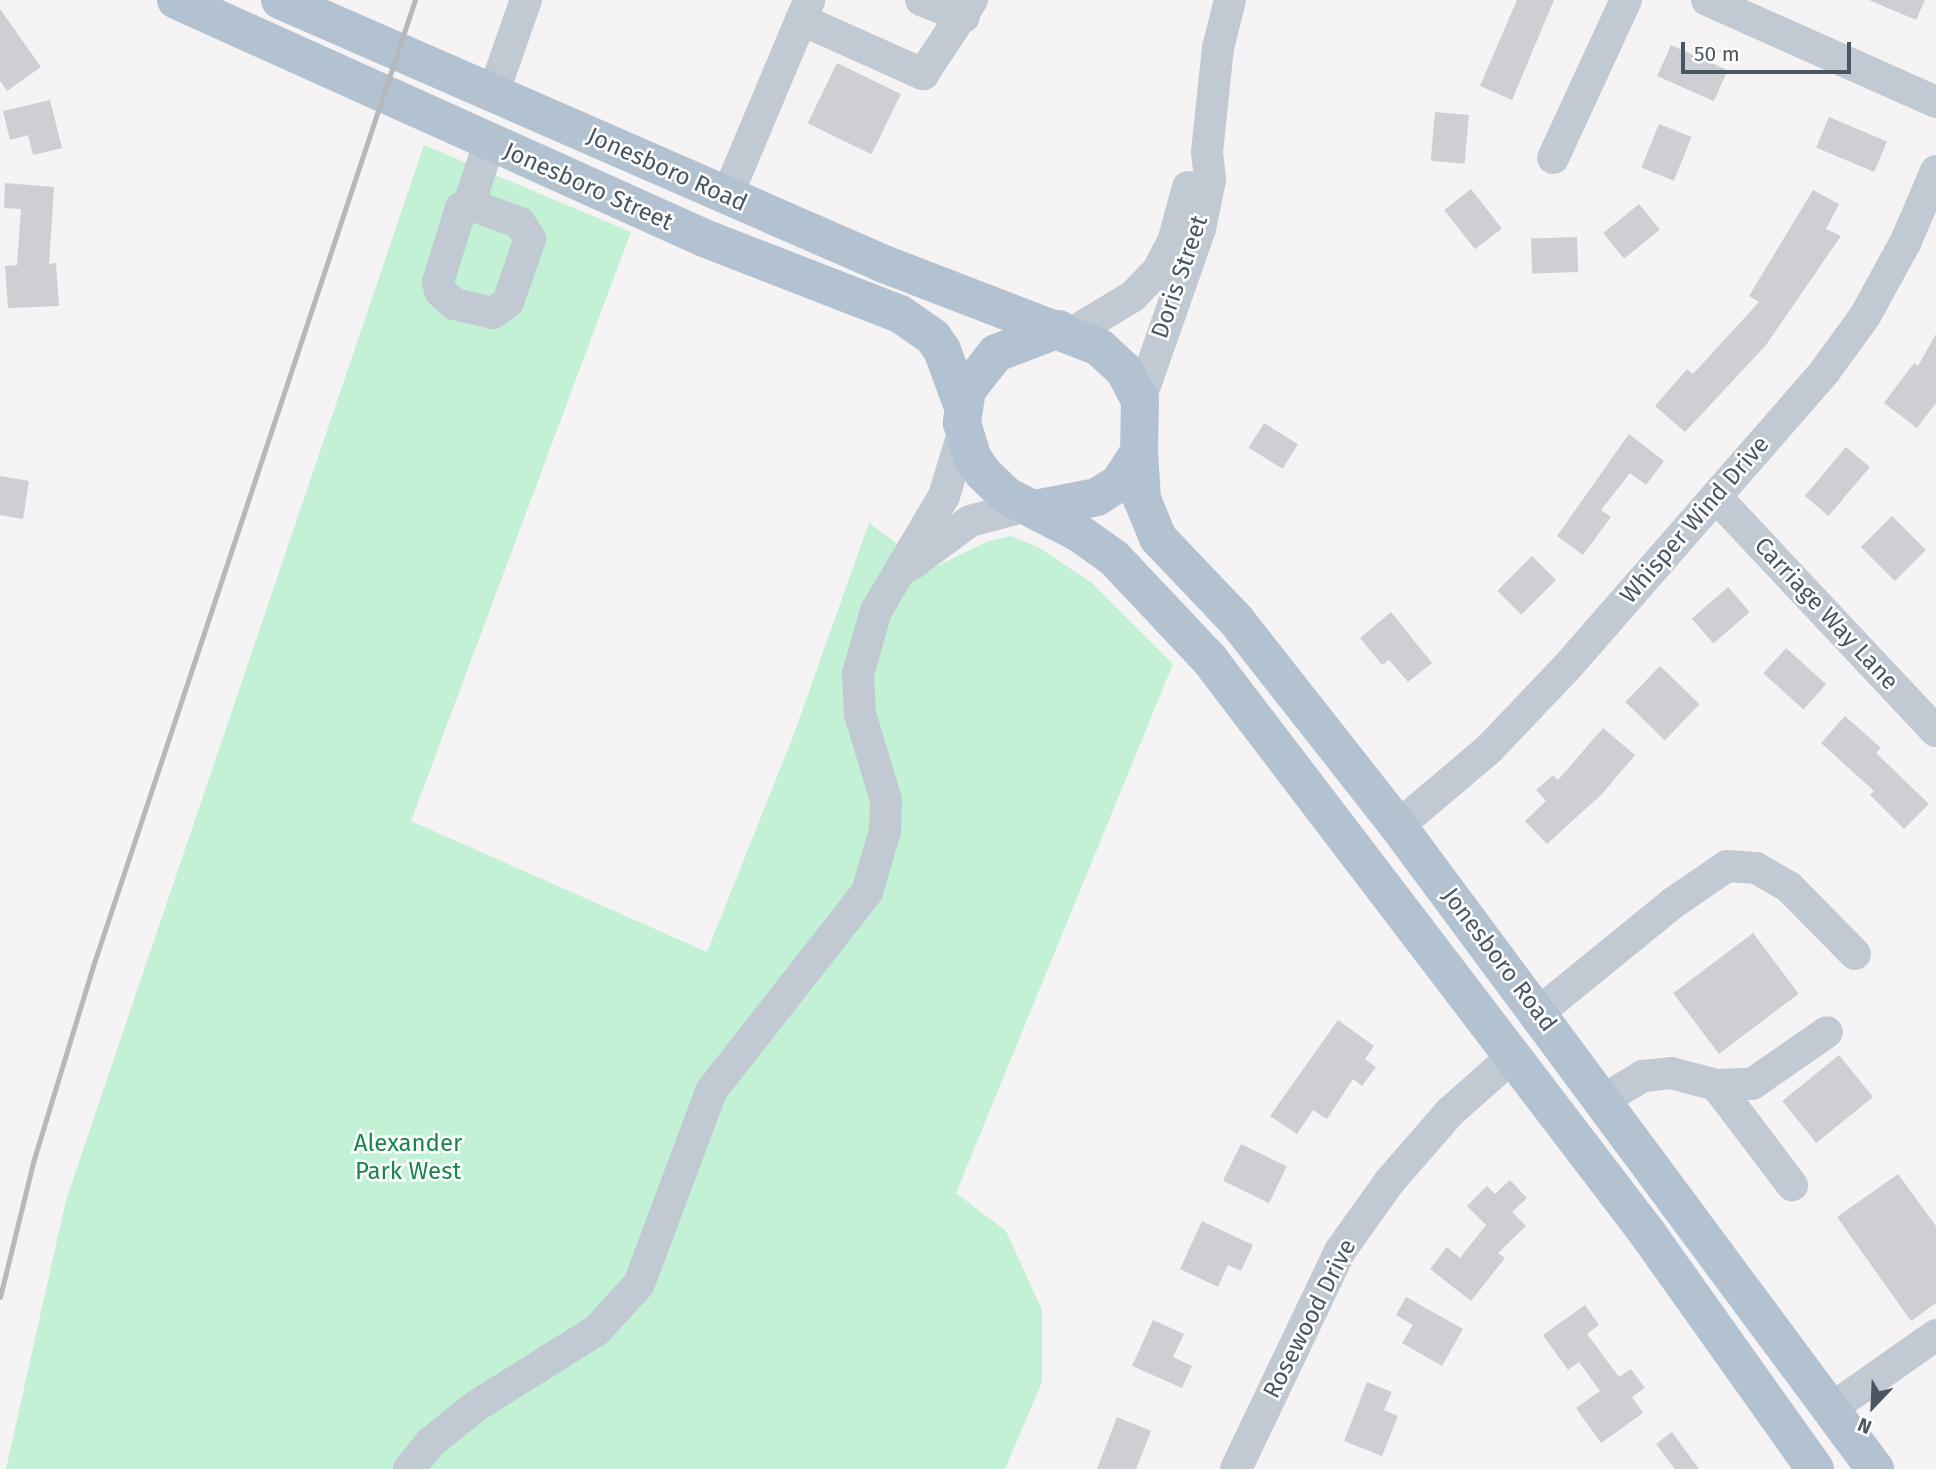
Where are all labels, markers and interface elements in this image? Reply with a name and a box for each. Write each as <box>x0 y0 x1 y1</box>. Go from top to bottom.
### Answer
scale bar <box>1684 28 1854 72</box>
text: 50 m <box>1694 41 1740 67</box>
street label: Jonesboro Road <box>582 122 752 218</box>
street label: Jonesboro Street <box>499 137 677 237</box>
street label: Doris Street <box>1146 212 1214 342</box>
street label: Whisper Wind Drive <box>1614 430 1776 610</box>
street label: Carriage Way Lane <box>1748 532 1904 696</box>
street label: Jonesboro Road <box>1436 883 1562 1037</box>
park label: Alexander Park West <box>354 1130 462 1186</box>
street label: Rosewood Drive <box>1258 1235 1362 1403</box>
north arrow <box>1838 1371 1908 1441</box>
text: N <box>1854 1413 1875 1439</box>

